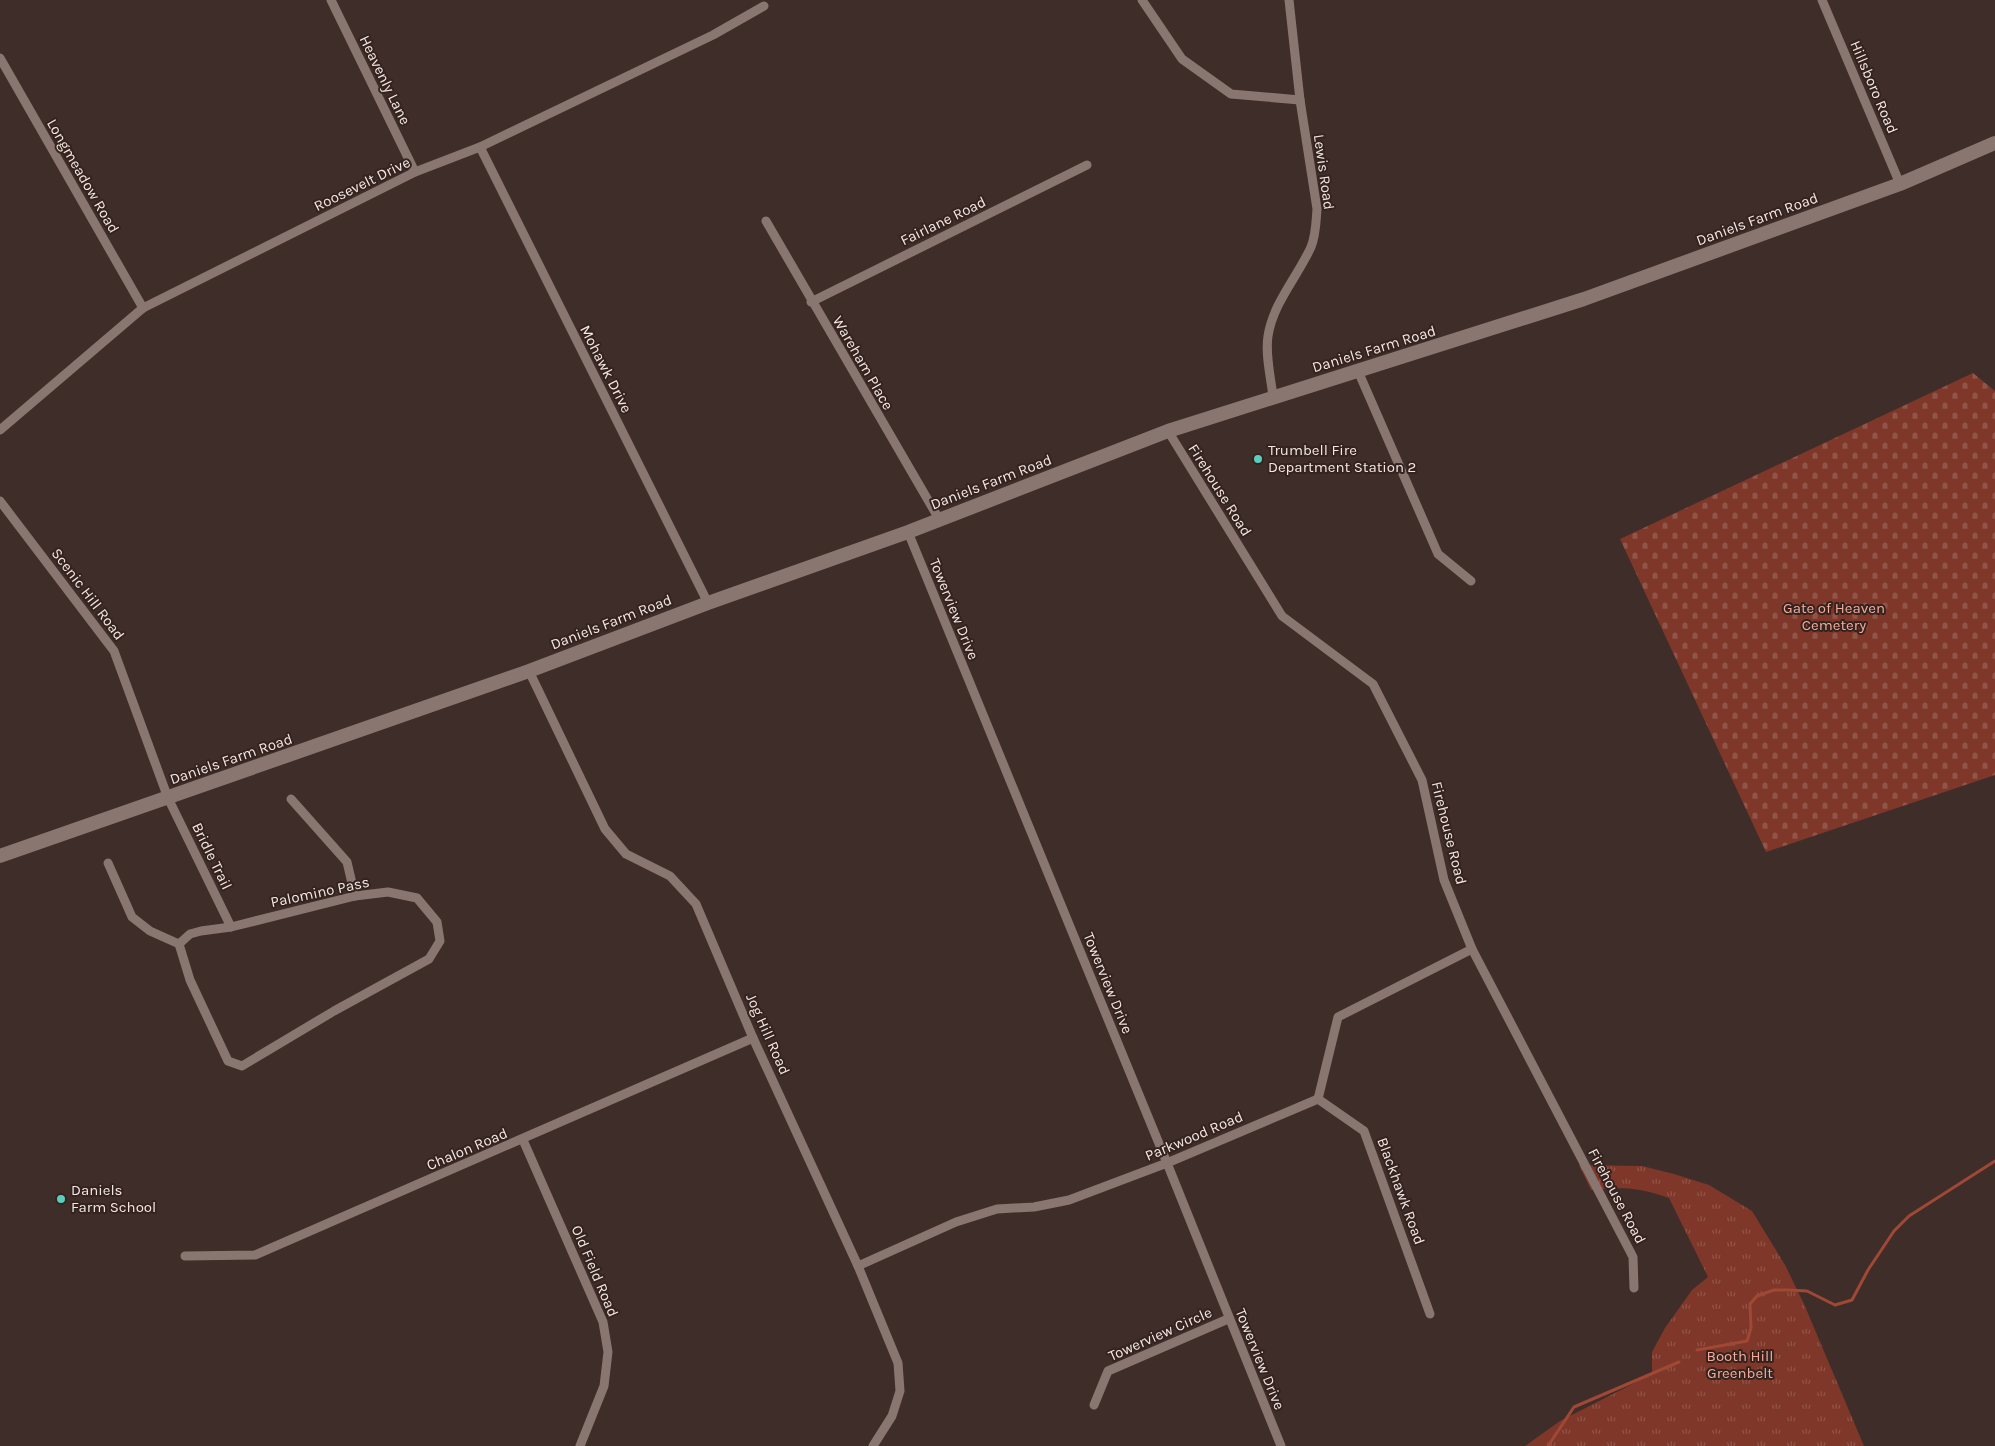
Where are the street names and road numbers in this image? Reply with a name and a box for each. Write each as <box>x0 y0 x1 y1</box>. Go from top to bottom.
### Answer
street label: Heavenly Lane <box>356 32 414 128</box>
street label: Hillsboro Road <box>1846 38 1902 136</box>
street label: Longmeadow Road <box>43 116 123 236</box>
street label: Lewis Road <box>1310 133 1338 211</box>
street label: Roosevelt Drive <box>311 153 413 215</box>
street label: Daniels Farm Road <box>1694 189 1820 249</box>
street label: Fairlane Road <box>897 193 989 249</box>
street label: Wareham Place <box>829 313 897 413</box>
street label: Mohawk Drive <box>576 322 636 416</box>
street label: Daniels Farm Road <box>1310 322 1438 376</box>
street label: Firehouse Road <box>1184 441 1256 539</box>
street label: Daniels Farm Road <box>928 451 1054 513</box>
street label: Scenic Hill Road <box>48 545 128 643</box>
street label: Towerview Drive <box>925 556 983 662</box>
street label: Daniels Farm Road <box>548 591 674 653</box>
street label: Daniels Farm Road <box>167 730 295 788</box>
street label: Firehouse Road <box>1428 780 1470 886</box>
street label: Bridle Trail <box>188 820 236 892</box>
street label: Palomino Pass <box>269 873 371 911</box>
street label: Towerview Drive <box>1079 930 1137 1036</box>
street label: Jog Hill Road <box>742 990 794 1078</box>
street label: Parkwood Road <box>1142 1107 1246 1165</box>
street label: Chalon Road <box>424 1124 510 1174</box>
street label: Blackhawk Road <box>1373 1135 1429 1247</box>
street label: Firehouse Road <box>1584 1145 1650 1247</box>
street label: Old Field Road <box>568 1223 622 1319</box>
street label: Towerview Circle <box>1105 1303 1215 1365</box>
street label: Towerview Drive <box>1231 1306 1289 1412</box>

